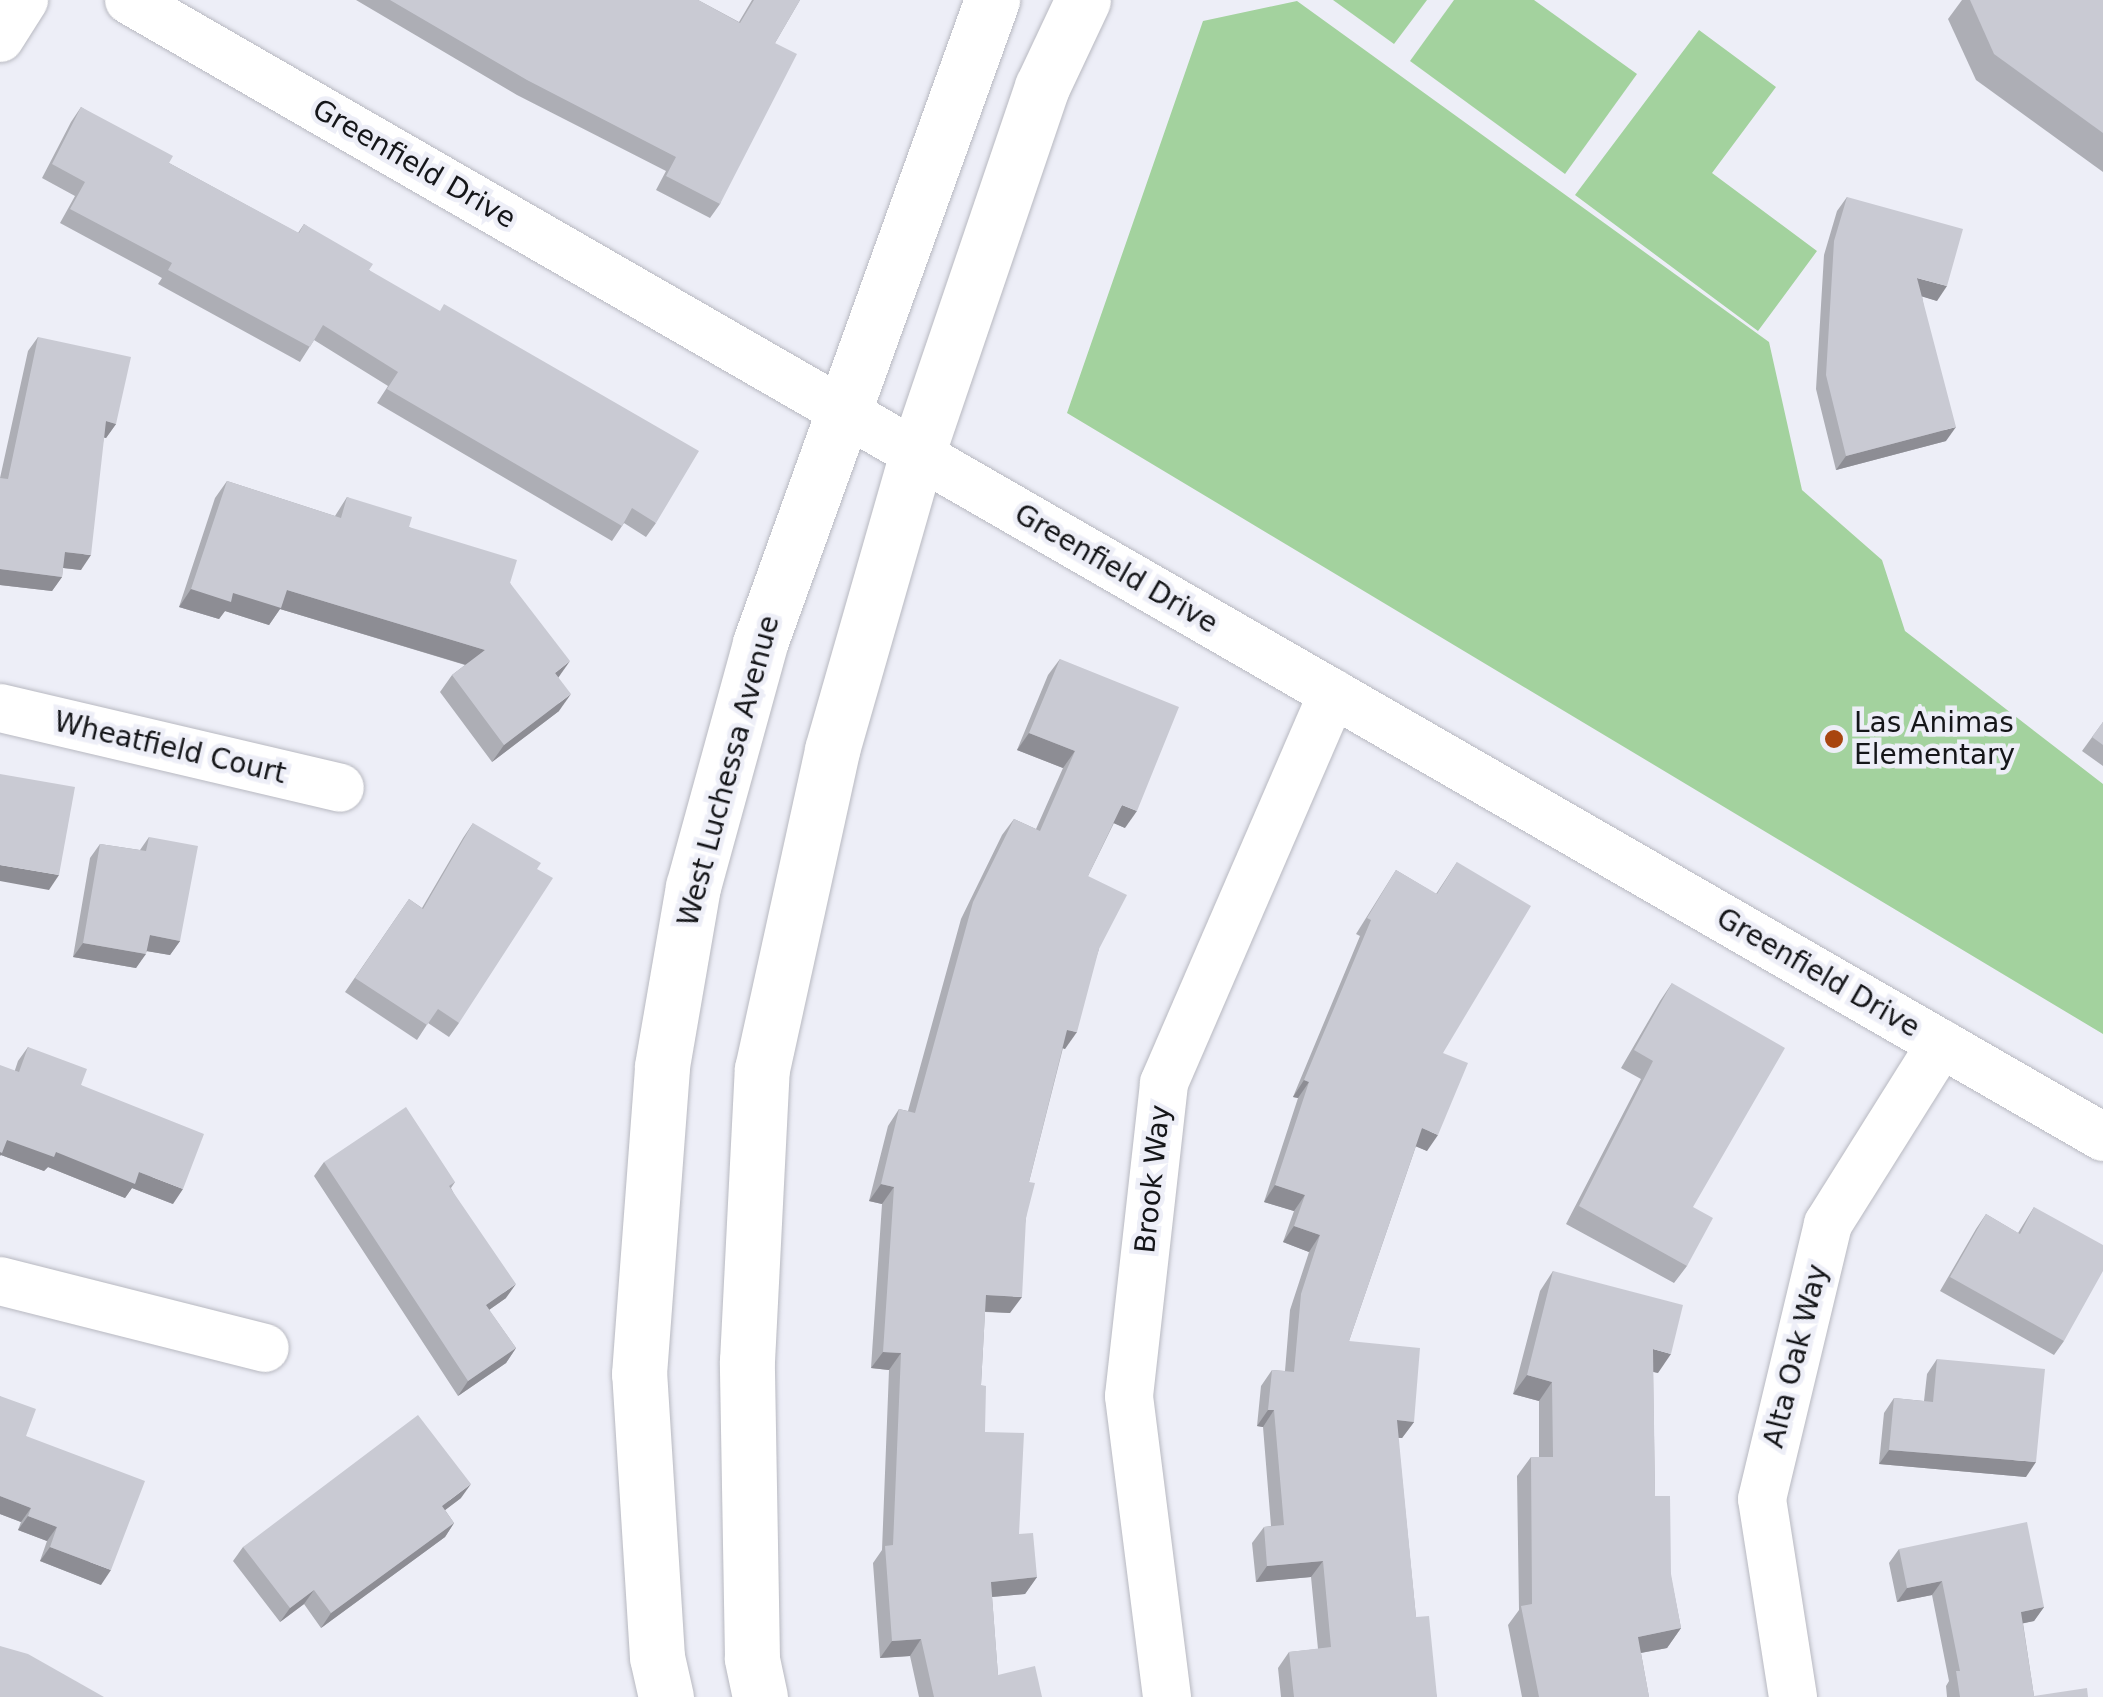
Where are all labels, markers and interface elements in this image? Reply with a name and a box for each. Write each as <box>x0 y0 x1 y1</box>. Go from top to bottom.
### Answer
street label: Greenfield Drive <box>307 92 521 236</box>
street label: Greenfield Drive <box>1009 497 1223 641</box>
street label: West Luchessa Avenue <box>671 612 787 930</box>
street label: Wheatfield Court <box>51 705 289 791</box>
place label: Las Animas Elementary <box>1854 706 2015 772</box>
marker: Las Animas Elementary <box>1823 728 1845 750</box>
street label: Greenfield Drive <box>1711 901 1925 1045</box>
street label: Brook Way <box>1128 1103 1178 1255</box>
street label: Alta Oak Way <box>1757 1261 1835 1451</box>

